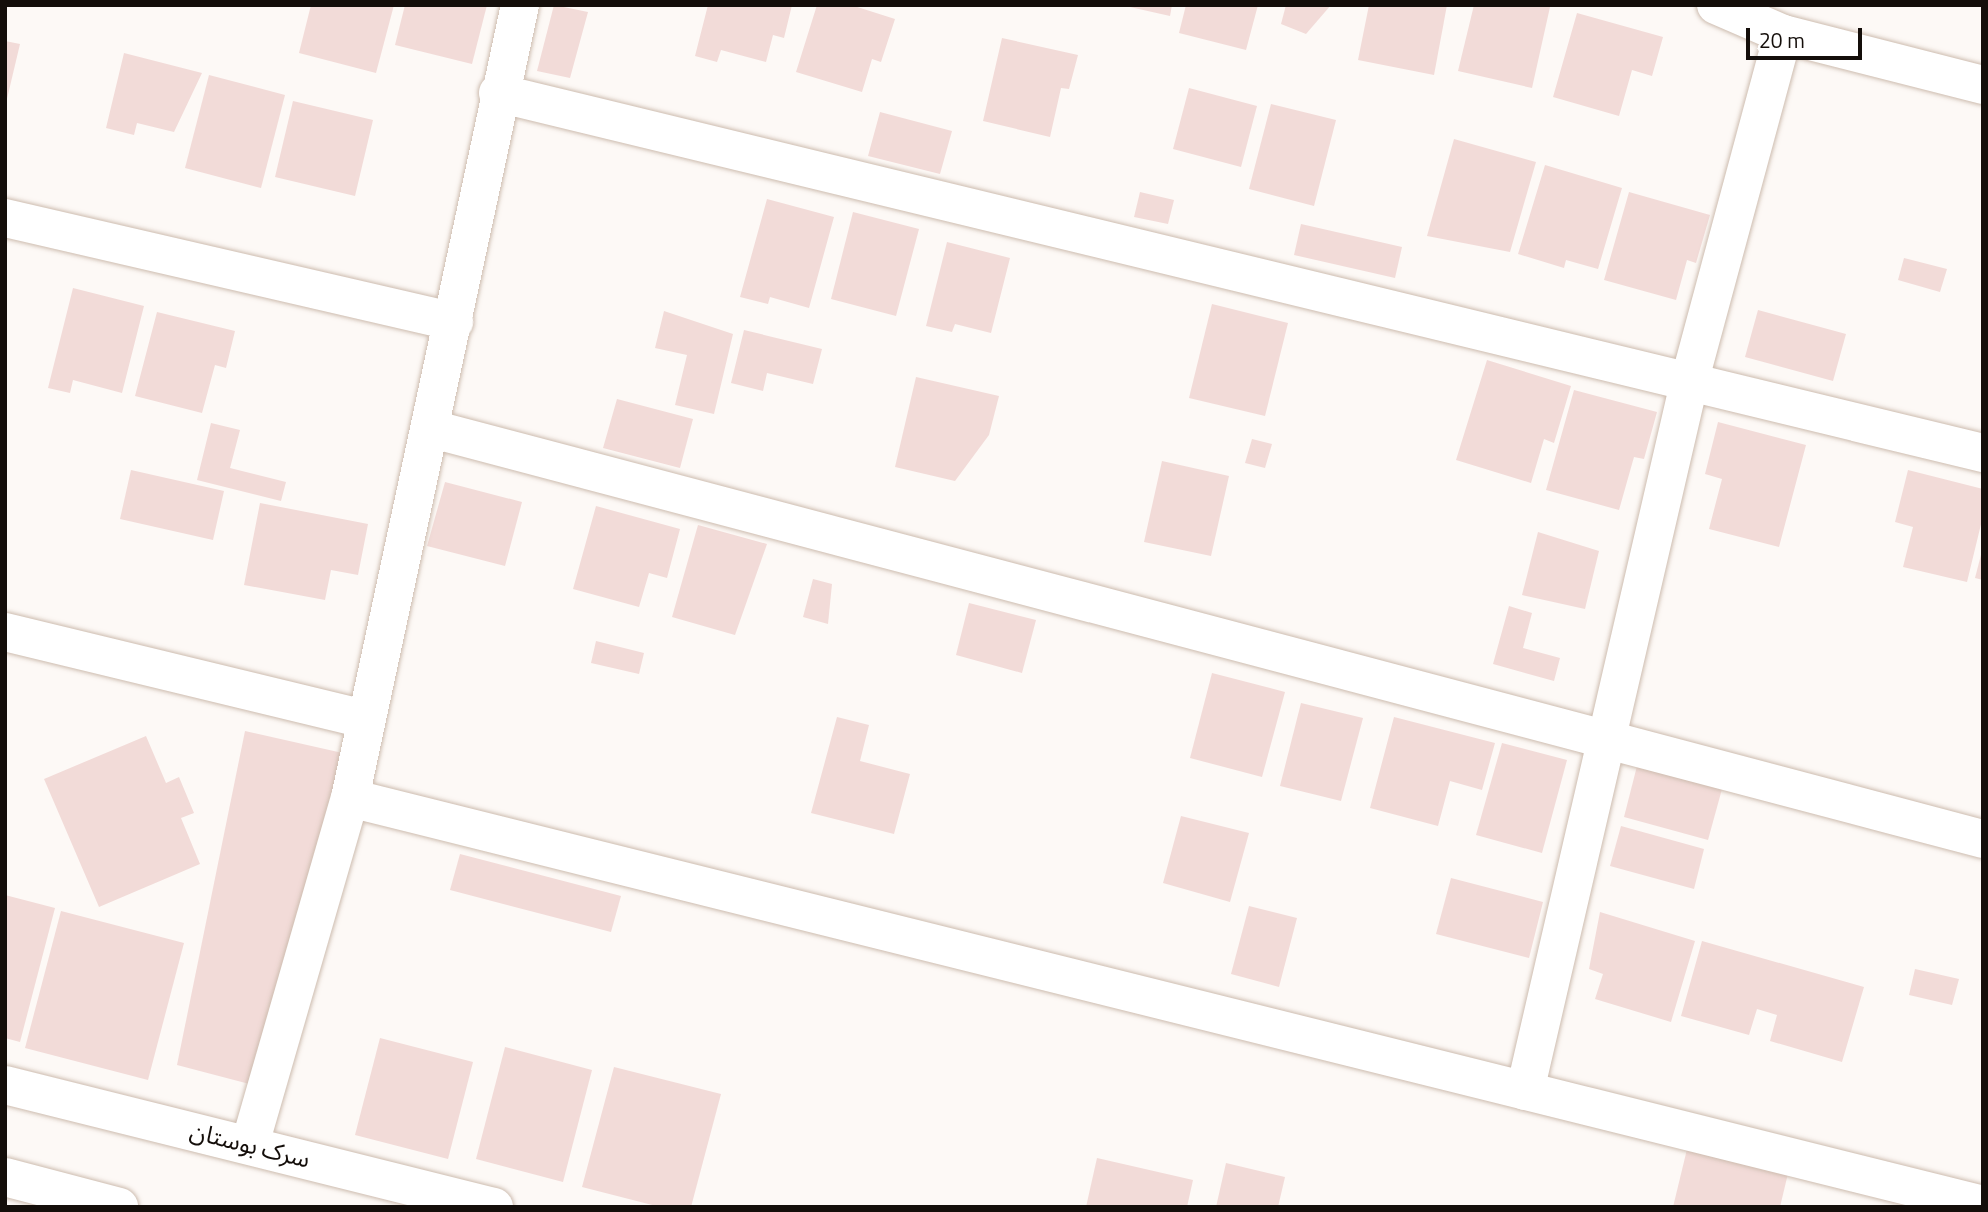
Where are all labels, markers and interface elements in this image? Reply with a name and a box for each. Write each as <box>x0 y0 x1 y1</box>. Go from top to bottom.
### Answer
scale bar <box>1750 14 1866 58</box>
text: 20 m <box>1759 24 1805 56</box>
street label: سرک بوستان <box>187 1116 313 1174</box>

